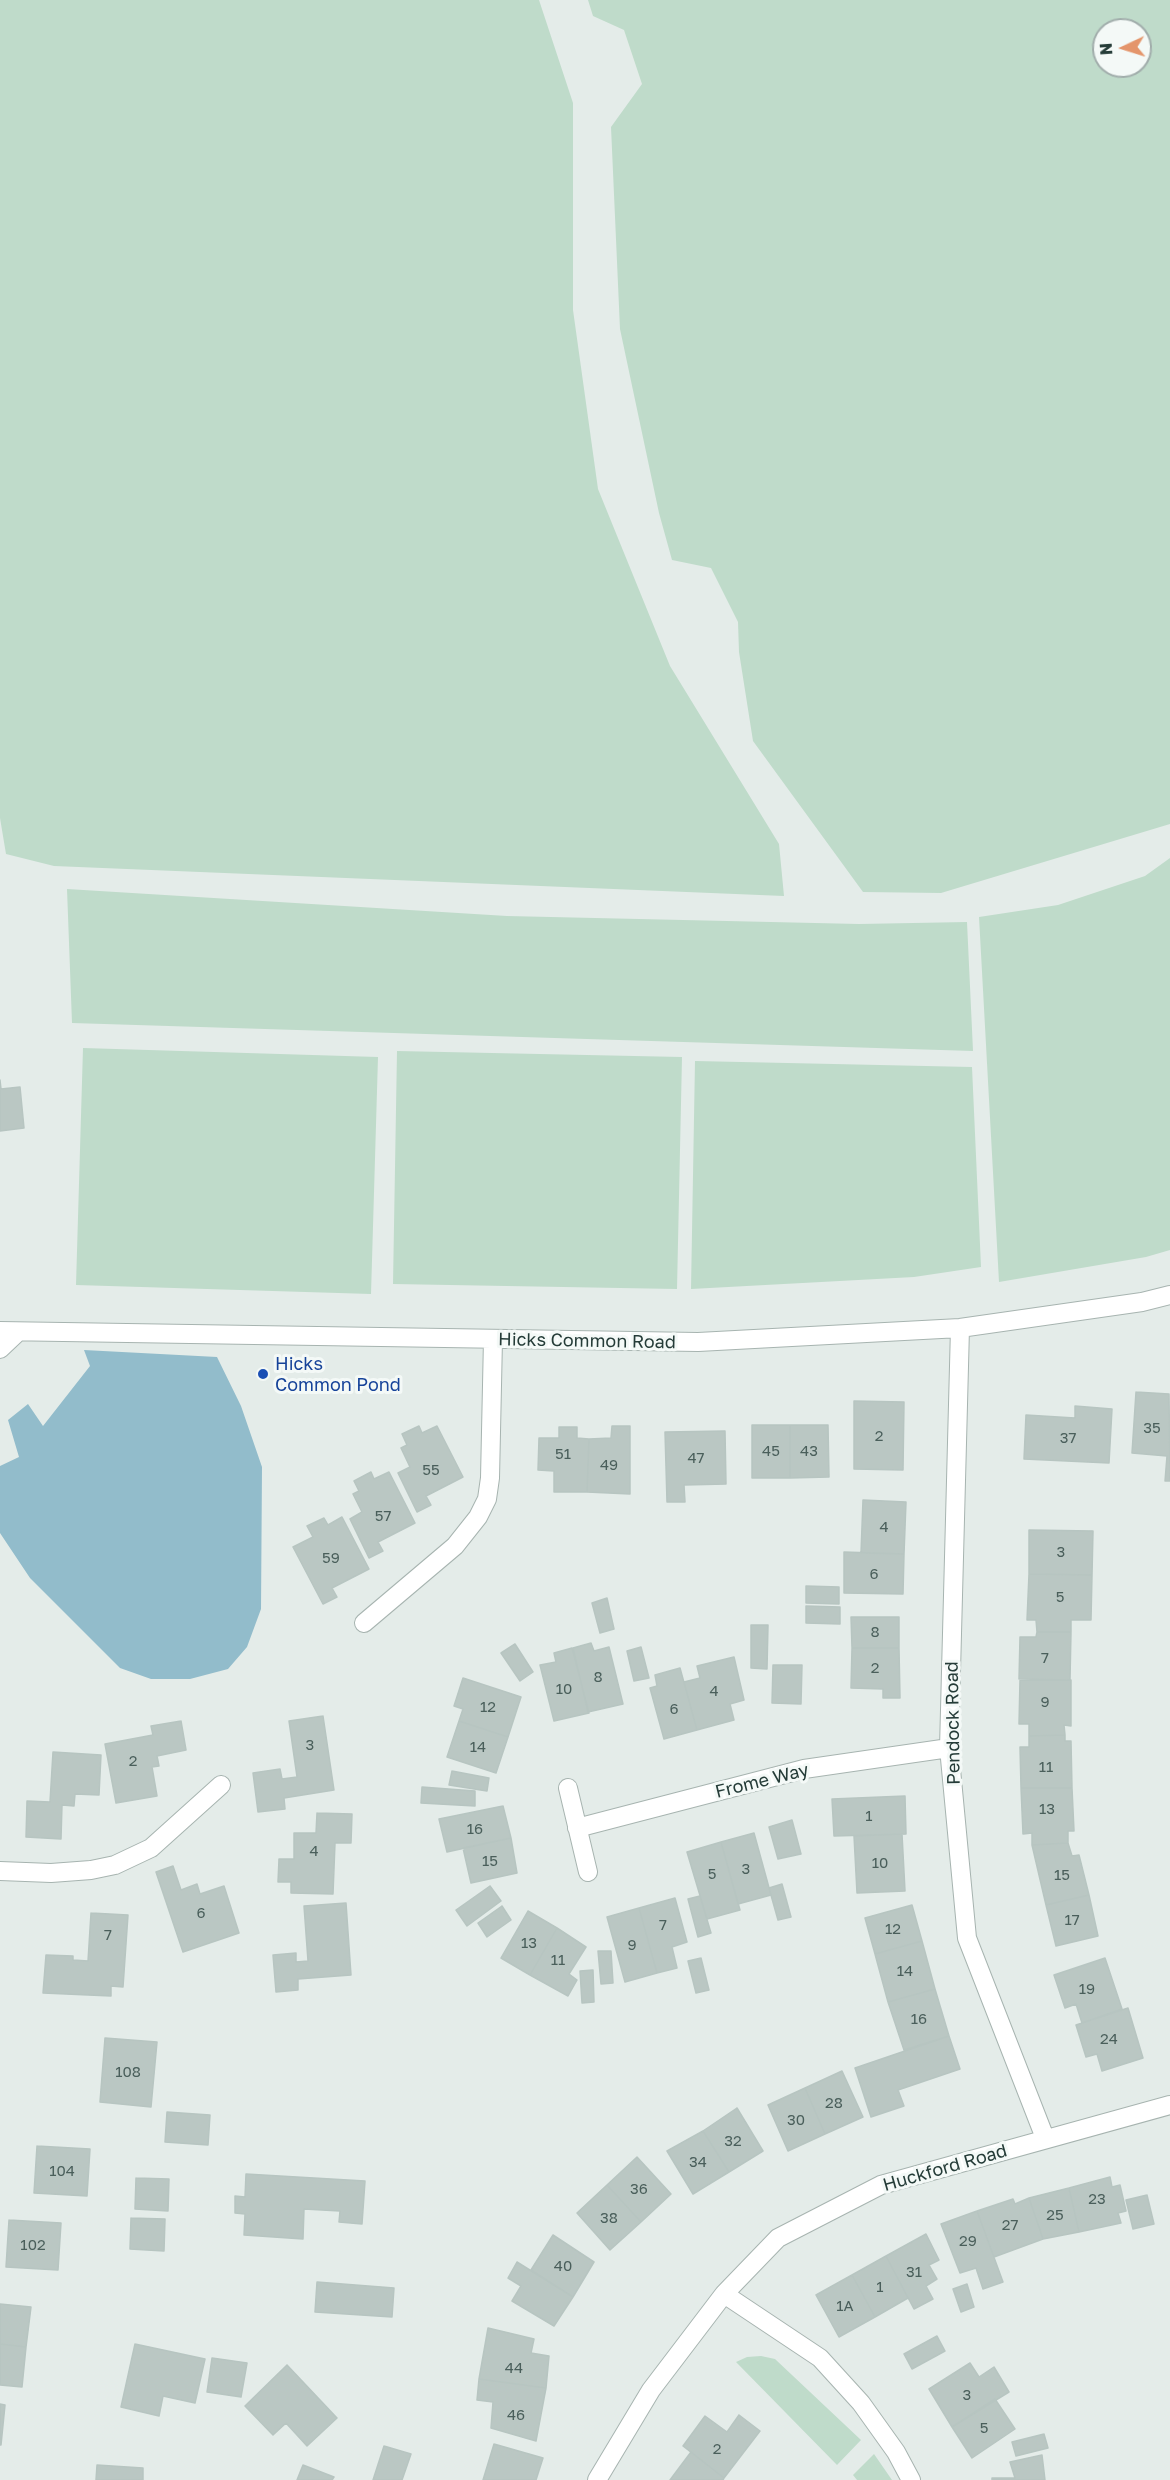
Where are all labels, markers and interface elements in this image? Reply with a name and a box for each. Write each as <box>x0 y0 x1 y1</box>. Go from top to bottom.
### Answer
north arrow <box>1092 18 1152 78</box>
text: N <box>1096 42 1116 56</box>
street label: Hicks Common Road <box>498 1329 676 1353</box>
place label: Hicks Common Pond <box>275 1353 401 1396</box>
marker: Hicks Common Pond <box>256 1367 270 1381</box>
house number: 35 <box>1143 1419 1161 1437</box>
house number: 2 <box>875 1427 883 1445</box>
house number: 37 <box>1060 1429 1076 1447</box>
house number: 45 <box>762 1442 780 1460</box>
house number: 43 <box>800 1442 818 1460</box>
house number: 51 <box>555 1445 571 1463</box>
house number: 47 <box>687 1449 705 1467</box>
house number: 49 <box>600 1456 618 1474</box>
house number: 55 <box>422 1461 440 1479</box>
house number: 57 <box>375 1507 391 1525</box>
house number: 4 <box>879 1518 889 1536</box>
house number: 3 <box>1057 1543 1065 1561</box>
house number: 59 <box>322 1549 340 1567</box>
house number: 6 <box>869 1565 879 1583</box>
house number: 5 <box>1056 1588 1064 1606</box>
house number: 8 <box>870 1623 880 1641</box>
house number: 7 <box>1041 1649 1049 1667</box>
house number: 2 <box>871 1659 879 1677</box>
street label: Pendock Road <box>941 1661 965 1785</box>
house number: 8 <box>593 1668 603 1686</box>
house number: 10 <box>556 1680 572 1698</box>
house number: 4 <box>709 1682 719 1700</box>
house number: 9 <box>1040 1693 1050 1711</box>
house number: 12 <box>480 1698 496 1716</box>
house number: 6 <box>669 1700 679 1718</box>
house number: 3 <box>306 1736 314 1754</box>
house number: 14 <box>470 1738 486 1756</box>
house number: 2 <box>129 1752 137 1770</box>
house number: 11 <box>1039 1758 1053 1776</box>
street label: Frome Way <box>713 1759 811 1803</box>
house number: 13 <box>1039 1800 1055 1818</box>
house number: 1 <box>865 1807 873 1825</box>
house number: 16 <box>467 1820 483 1838</box>
house number: 4 <box>309 1842 319 1860</box>
house number: 15 <box>482 1852 498 1870</box>
house number: 10 <box>872 1854 888 1872</box>
house number: 3 <box>742 1860 750 1878</box>
house number: 5 <box>708 1865 716 1883</box>
house number: 15 <box>1054 1866 1070 1884</box>
house number: 6 <box>196 1904 206 1922</box>
house number: 17 <box>1064 1911 1080 1929</box>
house number: 7 <box>659 1916 667 1934</box>
house number: 12 <box>885 1920 901 1938</box>
house number: 7 <box>104 1926 112 1944</box>
house number: 13 <box>521 1934 537 1952</box>
house number: 9 <box>627 1936 637 1954</box>
house number: 11 <box>551 1951 565 1969</box>
house number: 14 <box>897 1962 913 1980</box>
house number: 19 <box>1079 1980 1095 1998</box>
house number: 16 <box>911 2010 927 2028</box>
house number: 24 <box>1100 2030 1118 2048</box>
house number: 108 <box>115 2063 141 2081</box>
house number: 28 <box>825 2094 843 2112</box>
house number: 30 <box>787 2111 805 2129</box>
house number: 32 <box>724 2132 742 2150</box>
street label: Huckford Road <box>880 2140 1010 2196</box>
house number: 34 <box>689 2153 707 2171</box>
house number: 104 <box>49 2162 75 2180</box>
house number: 36 <box>630 2180 648 2198</box>
house number: 23 <box>1088 2190 1106 2208</box>
house number: 25 <box>1046 2206 1064 2224</box>
house number: 38 <box>600 2209 618 2227</box>
house number: 27 <box>1002 2216 1018 2234</box>
house number: 29 <box>959 2232 977 2250</box>
house number: 102 <box>20 2236 46 2254</box>
house number: 40 <box>554 2257 572 2275</box>
house number: 31 <box>906 2263 922 2281</box>
house number: 1 <box>876 2278 884 2296</box>
house number: 1A <box>836 2297 854 2315</box>
house number: 44 <box>505 2359 523 2377</box>
house number: 3 <box>963 2386 971 2404</box>
house number: 46 <box>507 2406 525 2424</box>
house number: 5 <box>980 2419 988 2437</box>
house number: 2 <box>713 2440 721 2458</box>

